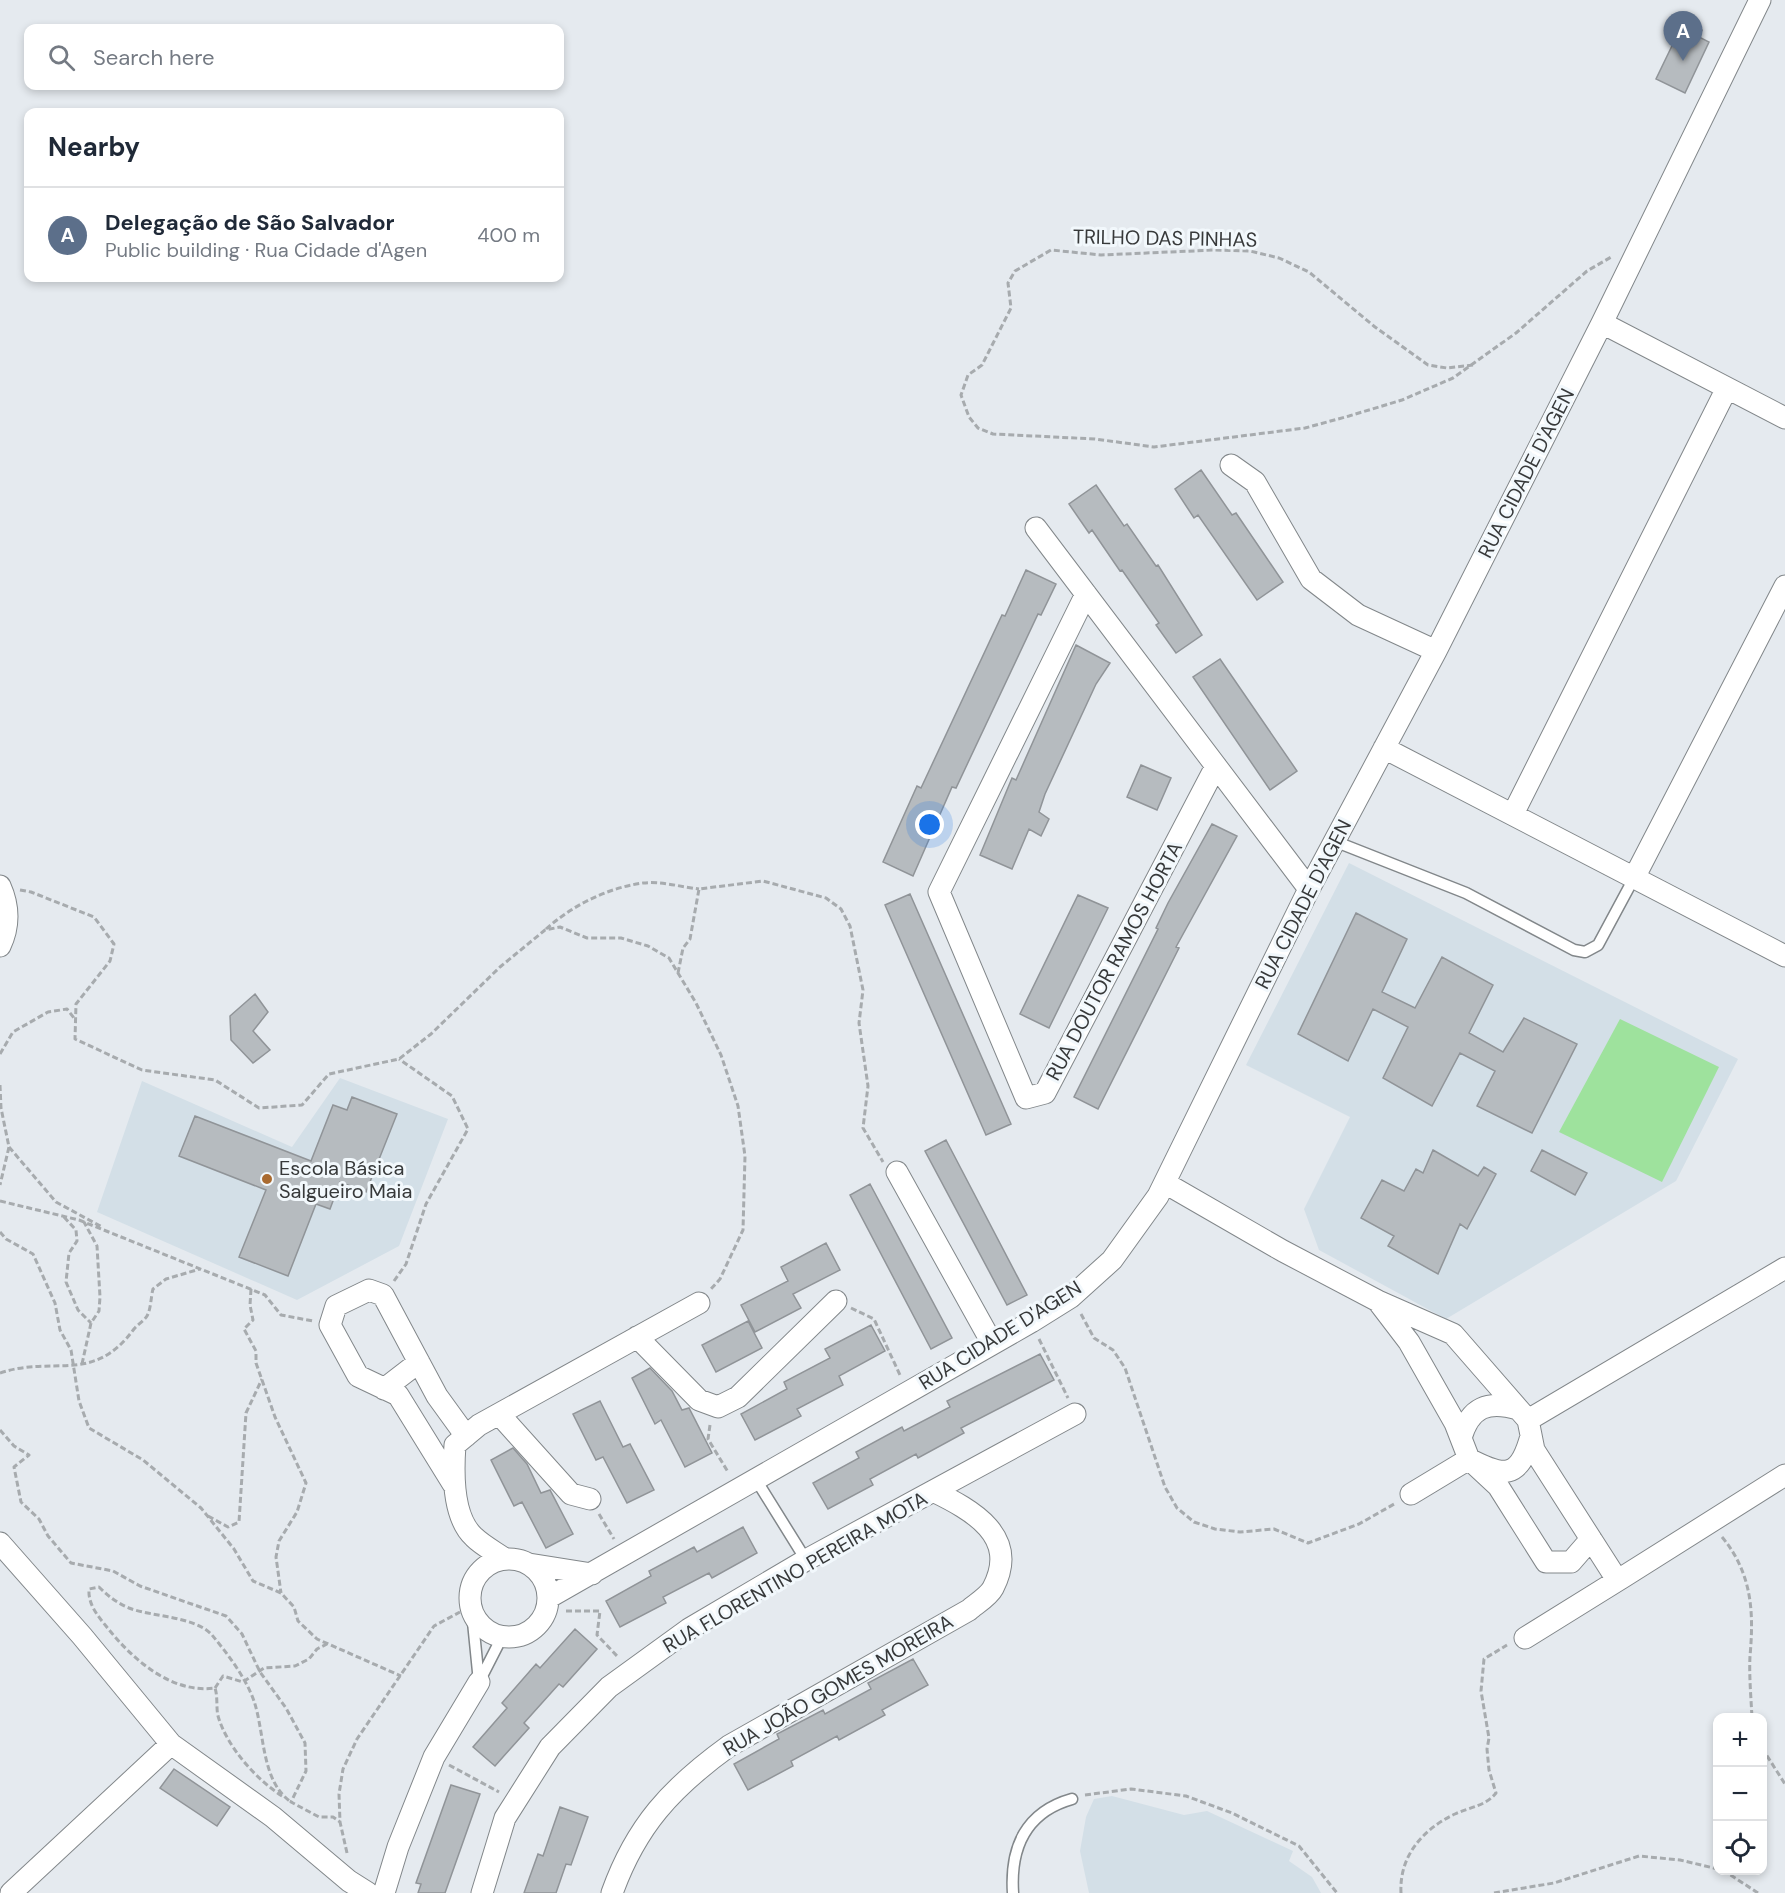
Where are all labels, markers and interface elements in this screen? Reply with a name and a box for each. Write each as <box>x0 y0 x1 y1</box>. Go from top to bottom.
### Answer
pin: A <box>1664 11 1702 61</box>
search box <box>24 24 564 90</box>
icon: search <box>45 41 78 74</box>
text: Search here <box>93 43 214 72</box>
text: Nearby <box>48 130 140 164</box>
text: Delegação de São Salvador <box>105 208 395 237</box>
text: A <box>60 222 75 248</box>
text: 400 m <box>477 222 540 248</box>
street label: TRILHO DAS PINHAS <box>1073 223 1257 253</box>
text: Public building · Rua Cidade d'Agen <box>105 237 427 263</box>
street label: RUA CIDADE D'AGEN <box>1472 384 1580 562</box>
your location <box>915 810 944 839</box>
street label: RUA CIDADE D'AGEN <box>1249 815 1357 993</box>
street label: RUA DOUTOR RAMOS HORTA <box>1040 837 1188 1085</box>
place label: Escola Básica Salgueiro Maia <box>279 1155 412 1204</box>
marker: Escola Básica Salgueiro Maia <box>260 1172 274 1186</box>
street label: RUA CIDADE D'AGEN <box>914 1274 1086 1396</box>
street label: RUA FLORENTINO PEREIRA MOTA <box>658 1485 932 1659</box>
street label: RUA JOÃO GOMES MOREIRA <box>718 1608 958 1762</box>
map controls <box>1713 1713 1767 1875</box>
button: + <box>1713 1713 1767 1767</box>
button: − <box>1713 1767 1767 1821</box>
button: locate <box>1713 1821 1767 1875</box>

